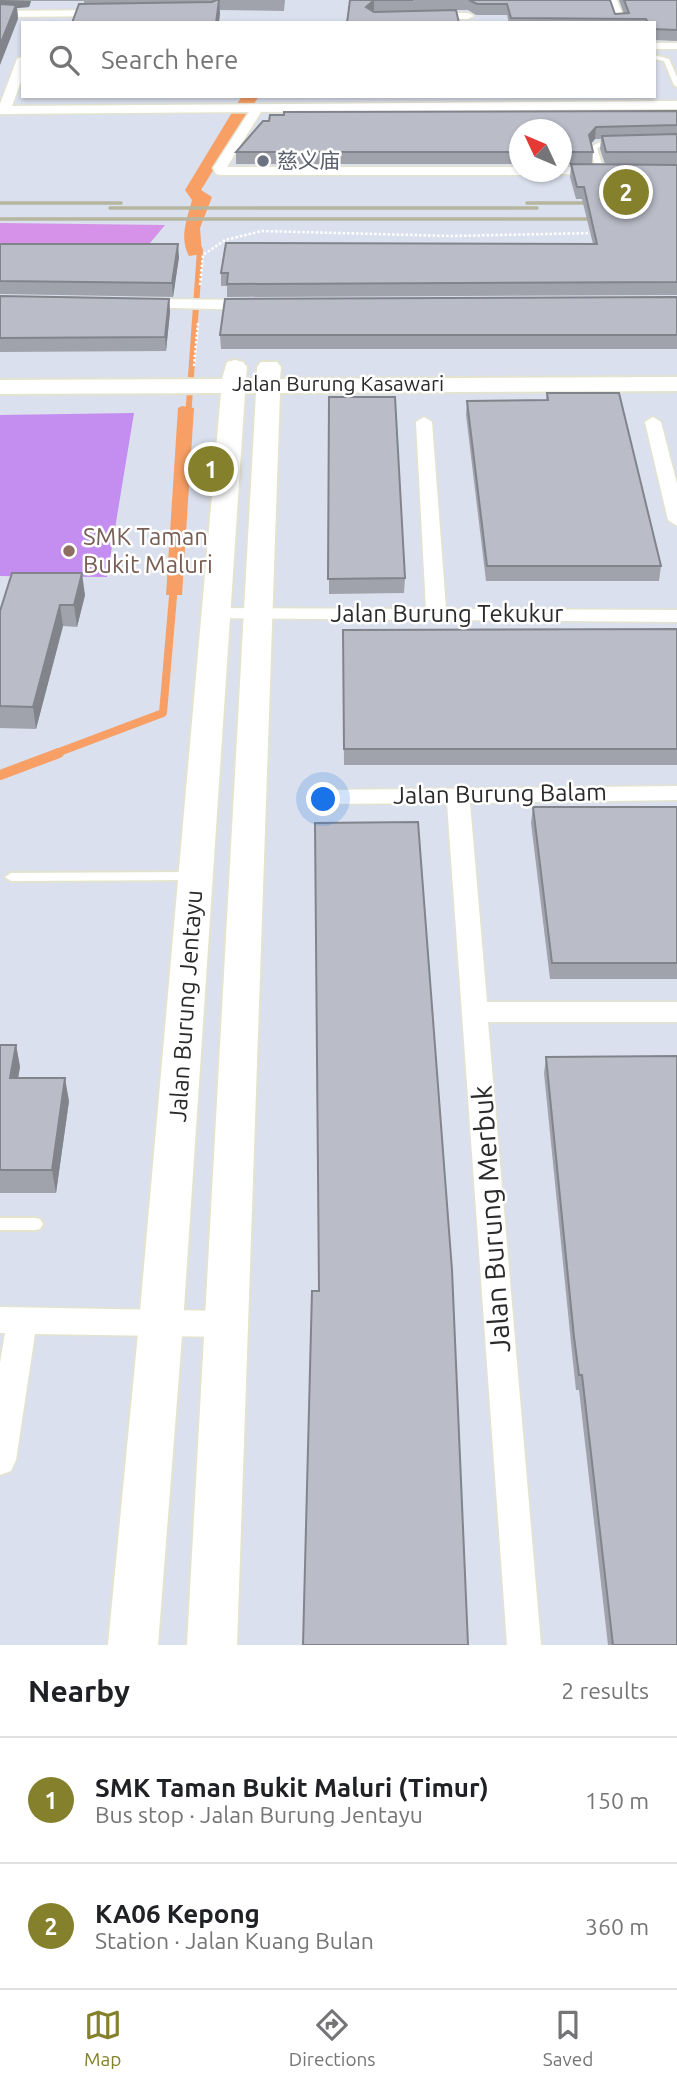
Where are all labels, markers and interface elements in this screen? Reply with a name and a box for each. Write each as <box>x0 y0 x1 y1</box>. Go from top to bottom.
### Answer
search box <box>21 21 656 98</box>
icon: search <box>45 41 83 79</box>
text: Search here <box>101 45 238 74</box>
north arrow <box>509 119 572 182</box>
place label: 慈义庙 <box>277 148 340 172</box>
marker: 慈义庙 <box>255 153 271 169</box>
pin: 2 <box>603 166 649 218</box>
street label: Jalan Burung Kasawari <box>232 371 444 395</box>
pin: 1 <box>188 443 234 495</box>
place label: SMK Taman Bukit Maluri <box>83 523 213 578</box>
marker: SMK Taman Bukit Maluri <box>61 543 77 559</box>
street label: Jalan Burung Tekukur <box>331 600 563 627</box>
street label: Jalan Burung Balam <box>393 778 607 809</box>
your location <box>306 782 340 816</box>
street label: Jalan Burung Jentayu <box>164 889 207 1123</box>
street label: Jalan Burung Merbuk <box>466 1084 515 1354</box>
text: Nearby <box>28 1674 130 1708</box>
text: 2 results <box>561 1678 649 1703</box>
text: SMK Taman Bukit Maluri (Timur) <box>95 1773 489 1802</box>
text: 1 <box>45 1788 57 1813</box>
text: 150 m <box>585 1788 649 1813</box>
text: Bus stop · Jalan Burung Jentayu <box>95 1802 423 1827</box>
text: KA06 Kepong <box>95 1899 260 1928</box>
text: 2 <box>45 1914 57 1939</box>
text: 360 m <box>585 1914 649 1939</box>
text: Station · Jalan Kuang Bulan <box>95 1928 374 1953</box>
tab: Map <box>84 2006 122 2070</box>
tab: Directions <box>289 2006 376 2070</box>
tab: Saved <box>543 2006 593 2070</box>

